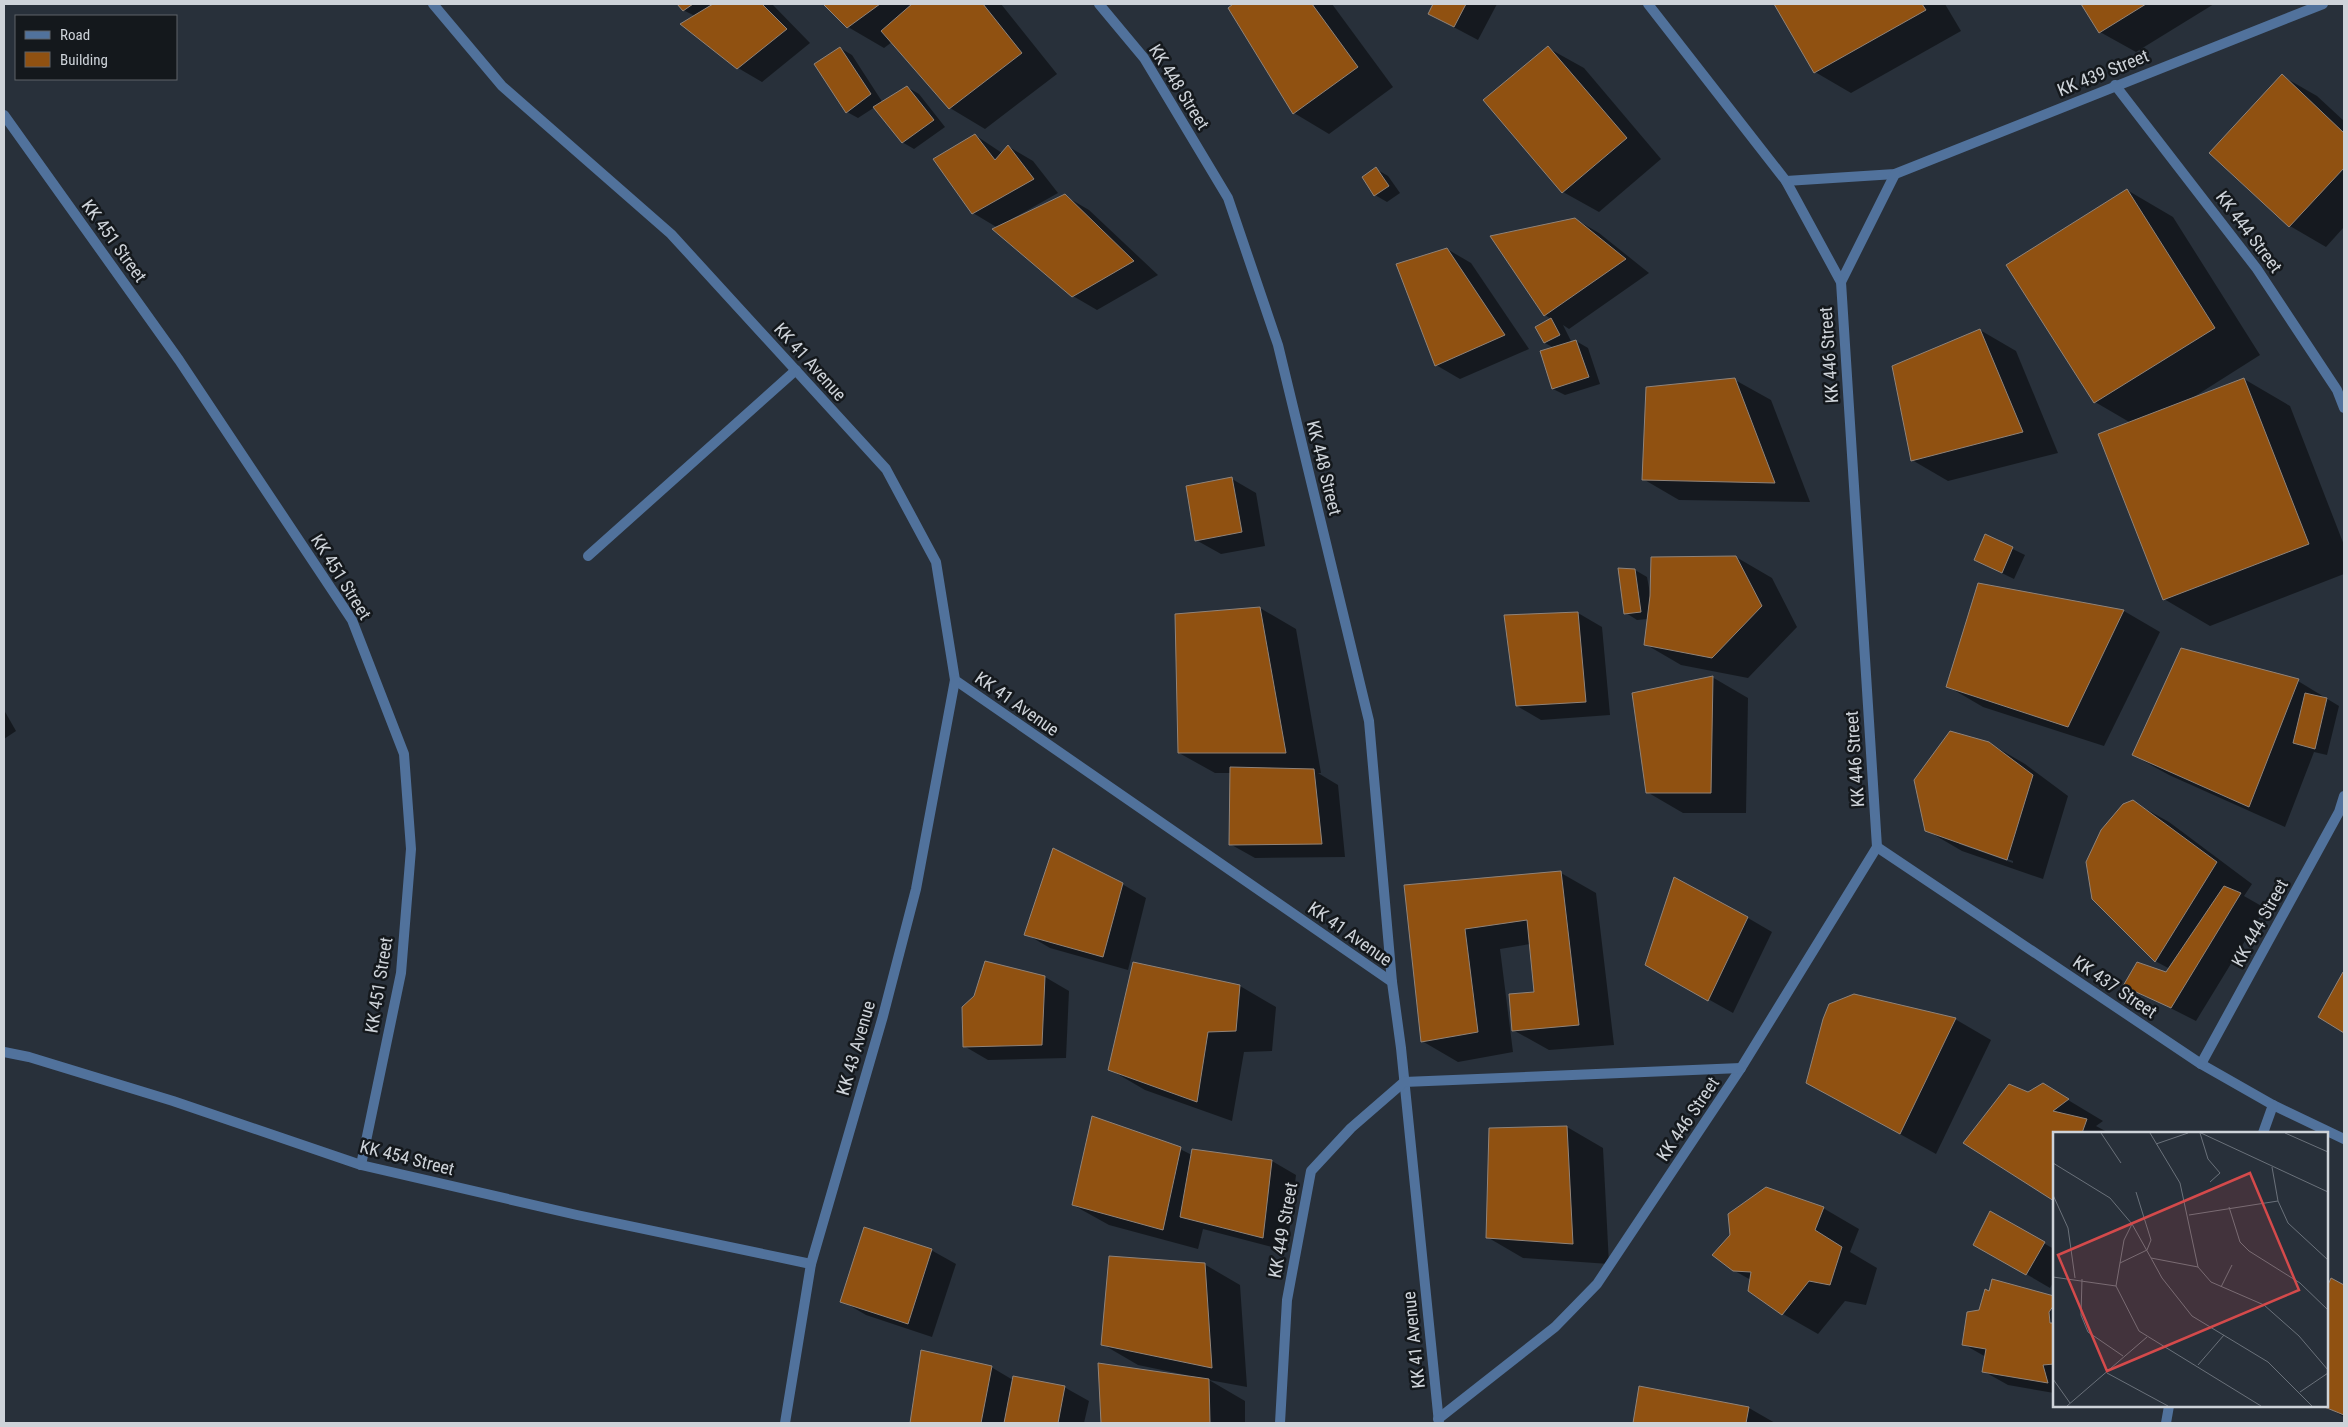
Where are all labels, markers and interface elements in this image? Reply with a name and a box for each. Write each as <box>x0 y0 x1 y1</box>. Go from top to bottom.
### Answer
legend <box>15 15 178 80</box>
text: Road <box>60 26 90 44</box>
street label: KK 448 Street <box>1145 40 1214 133</box>
street label: KK 439 Street <box>2054 45 2152 100</box>
text: Building <box>60 51 108 69</box>
street label: KK 444 Street <box>2212 187 2287 277</box>
street label: KK 451 Street <box>77 195 151 286</box>
street label: KK 446 Street <box>1815 306 1842 404</box>
street label: KK 41 Avenue <box>770 318 851 405</box>
street label: KK 448 Street <box>1303 418 1346 517</box>
street label: KK 451 Street <box>307 530 376 623</box>
street label: KK 41 Avenue <box>971 667 1063 740</box>
street label: KK 446 Street <box>1841 710 1868 808</box>
street label: KK 444 Street <box>2227 875 2292 970</box>
street label: KK 41 Avenue <box>1304 897 1396 970</box>
street label: KK 451 Street <box>361 936 396 1034</box>
street label: KK 437 Street <box>2069 951 2161 1022</box>
street label: KK 43 Avenue <box>832 998 879 1098</box>
street label: KK 446 Street <box>1652 1073 1723 1165</box>
inset map <box>2053 1132 2328 1407</box>
street label: KK 454 Street <box>358 1136 457 1179</box>
street label: KK 449 Street <box>1264 1180 1301 1279</box>
street label: KK 41 Avenue <box>1398 1290 1429 1390</box>

